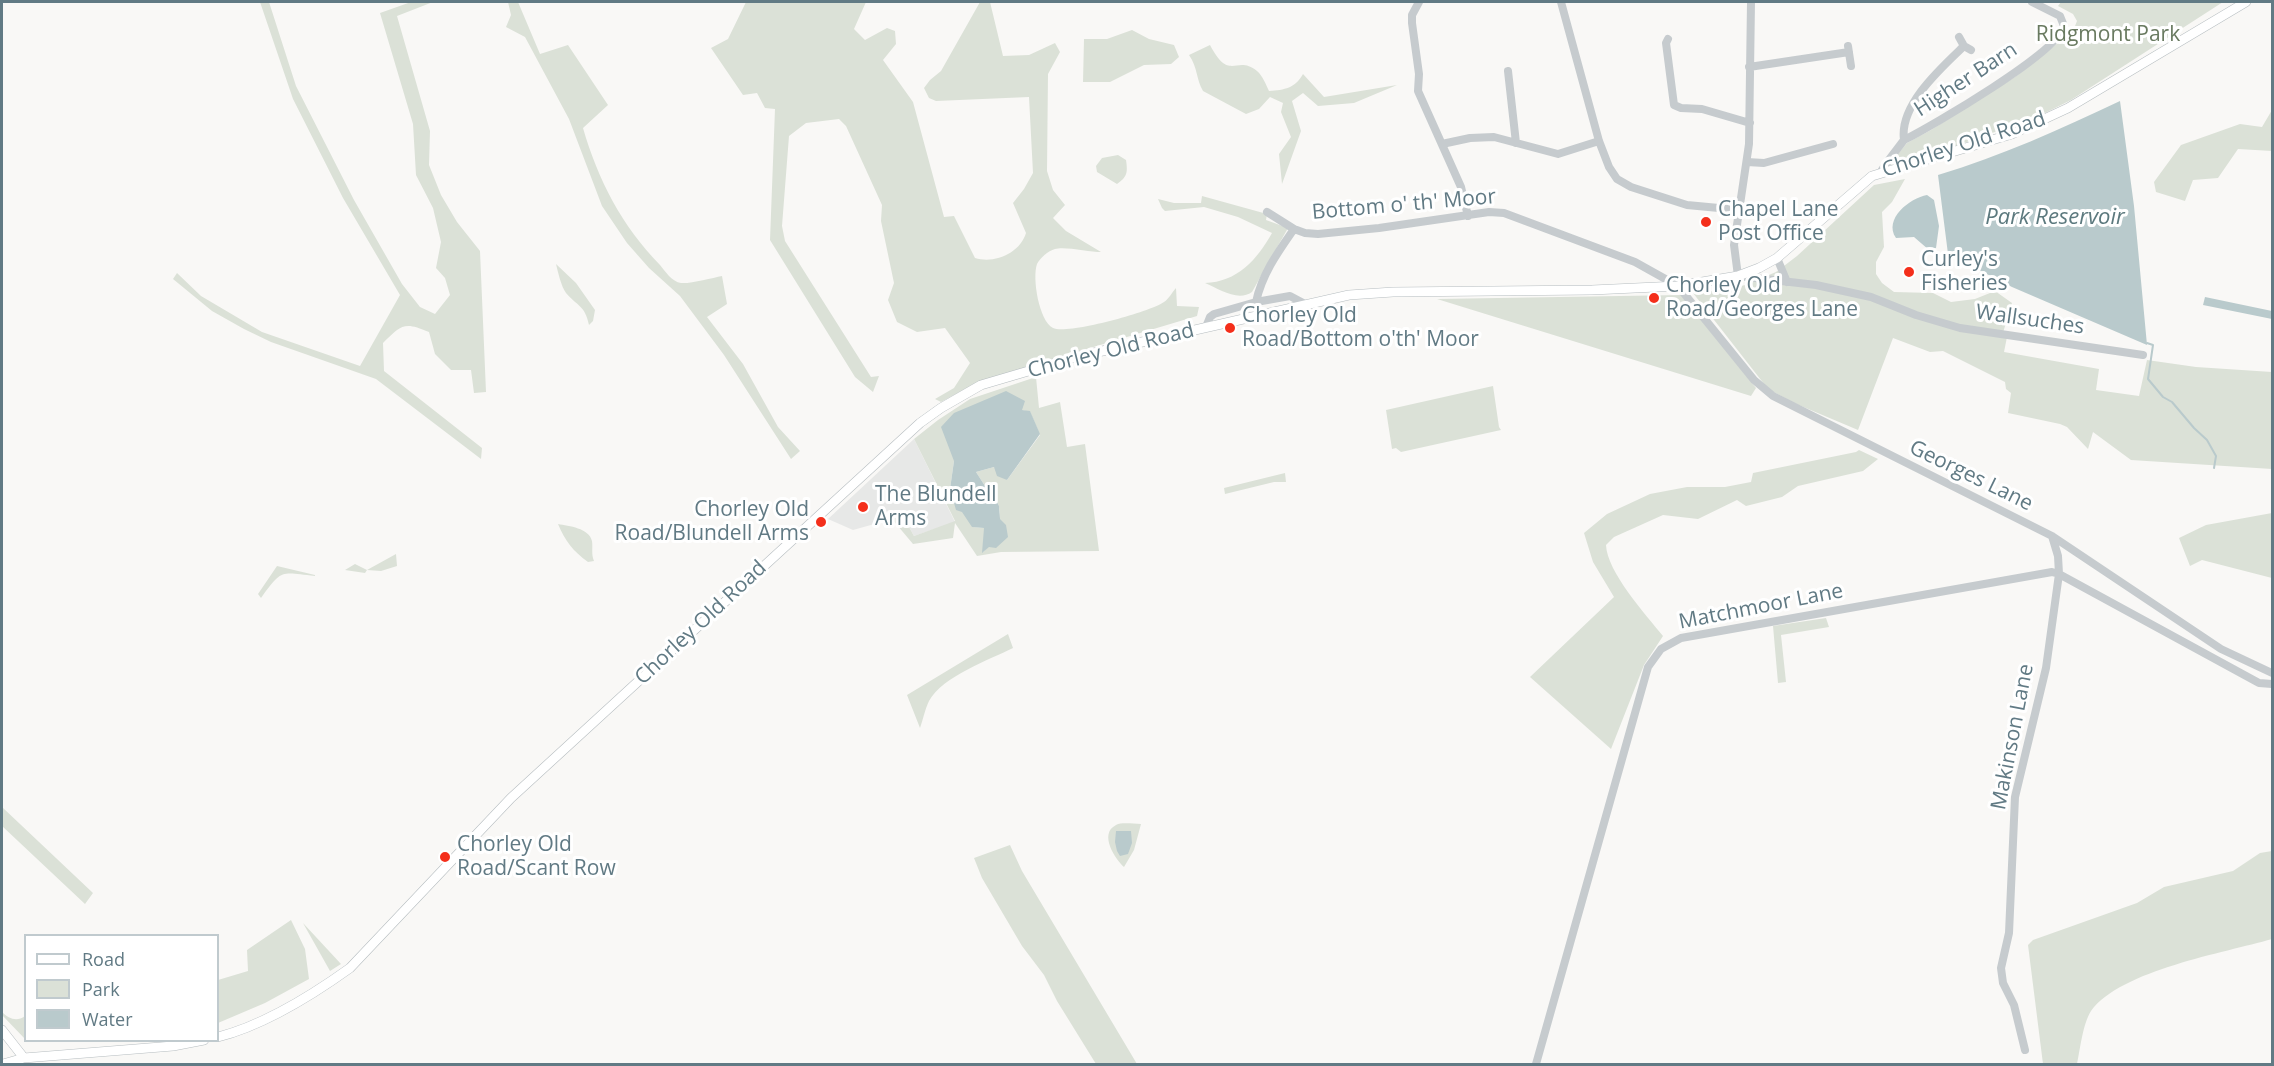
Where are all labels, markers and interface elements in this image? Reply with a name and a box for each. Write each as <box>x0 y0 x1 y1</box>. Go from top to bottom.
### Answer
park label: Ridgmont Park <box>2036 22 2180 48</box>
street label: Higher Barn <box>1910 37 2022 123</box>
street label: Chorley Old Road <box>1879 107 2049 183</box>
street label: Bottom o' th' Moor <box>1311 184 1497 226</box>
place label: Chapel Lane Post Office <box>1718 197 1838 247</box>
water label: Park Reservoir <box>1985 205 2125 231</box>
marker: Chapel Lane Post Office <box>1699 215 1713 229</box>
place label: Curley's Fisheries <box>1921 247 2008 297</box>
marker: Curley's Fisheries <box>1902 265 1916 279</box>
place label: Chorley Old Road/Georges Lane <box>1666 273 1858 323</box>
marker: Chorley Old Road/Georges Lane <box>1647 291 1661 305</box>
street label: Wallsuches <box>1974 300 2086 340</box>
place label: Chorley Old Road/Bottom o'th' Moor <box>1242 303 1479 353</box>
street label: Chorley Old Road <box>1025 318 1197 384</box>
marker: Chorley Old Road/Bottom o'th' Moor <box>1223 321 1237 335</box>
street label: Georges Lane <box>1905 435 2037 517</box>
place label: The Blundell Arms <box>875 482 997 532</box>
place label: Chorley Old Road/Blundell Arms <box>615 497 809 547</box>
marker: The Blundell Arms <box>856 500 870 514</box>
marker: Chorley Old Road/Blundell Arms <box>814 515 828 529</box>
street label: Chorley Old Road <box>630 556 772 690</box>
street label: Matchmoor Lane <box>1677 579 1845 635</box>
street label: Makinson Lane <box>1987 662 2039 812</box>
place label: Chorley Old Road/Scant Row <box>457 832 616 882</box>
marker: Chorley Old Road/Scant Row <box>438 850 452 864</box>
legend <box>24 934 219 1042</box>
text: Road <box>82 947 125 971</box>
text: Park <box>82 977 120 1001</box>
text: Water <box>82 1007 133 1031</box>

